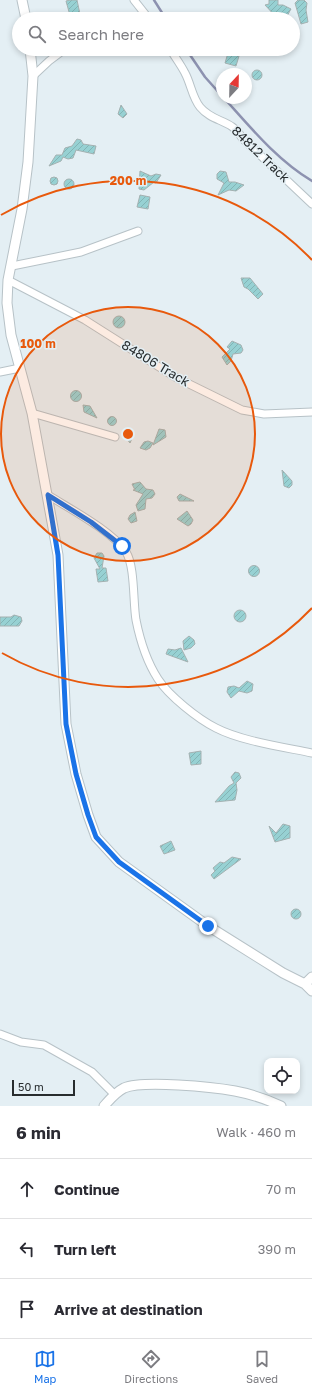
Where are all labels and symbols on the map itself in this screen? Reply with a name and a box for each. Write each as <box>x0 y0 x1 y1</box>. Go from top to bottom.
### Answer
north arrow <box>216 68 252 104</box>
street label: 84812 Track <box>229 122 294 186</box>
text: 200 m <box>110 173 146 188</box>
text: 100 m <box>20 336 56 351</box>
street label: 84806 Track <box>119 336 193 390</box>
centre of rings <box>121 427 135 441</box>
route start <box>113 537 131 555</box>
route end <box>199 917 217 935</box>
scale bar <box>12 1078 75 1097</box>

